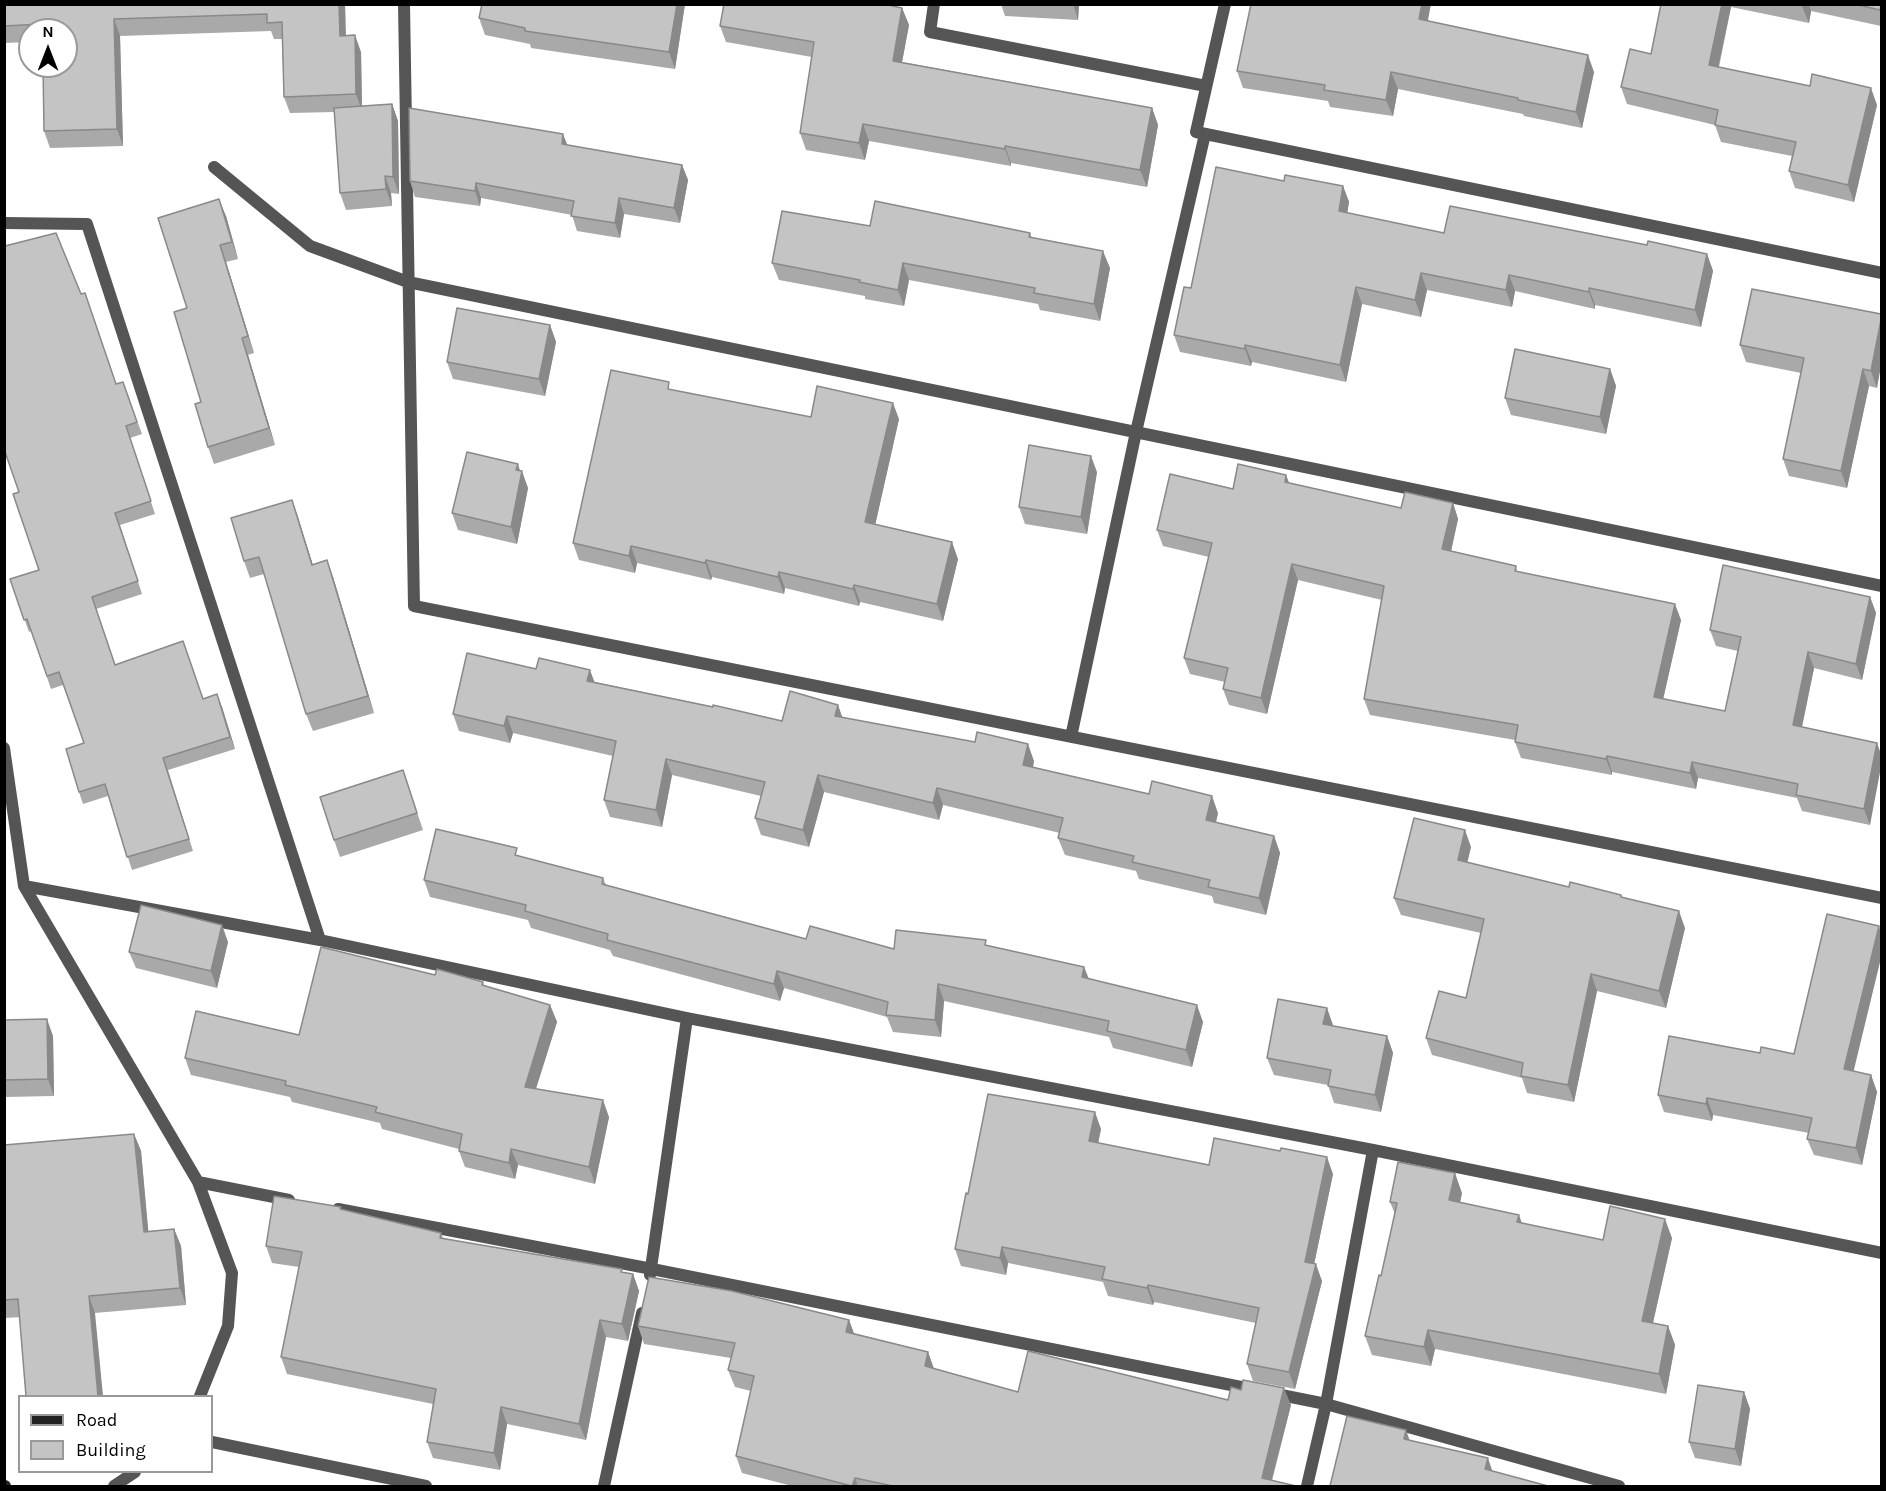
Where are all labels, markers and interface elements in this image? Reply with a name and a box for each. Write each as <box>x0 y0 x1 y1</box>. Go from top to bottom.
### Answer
north arrow <box>18 18 78 78</box>
text: N <box>42 22 54 41</box>
legend <box>18 1395 213 1473</box>
text: Road <box>76 1409 117 1431</box>
text: Building <box>76 1439 146 1461</box>

